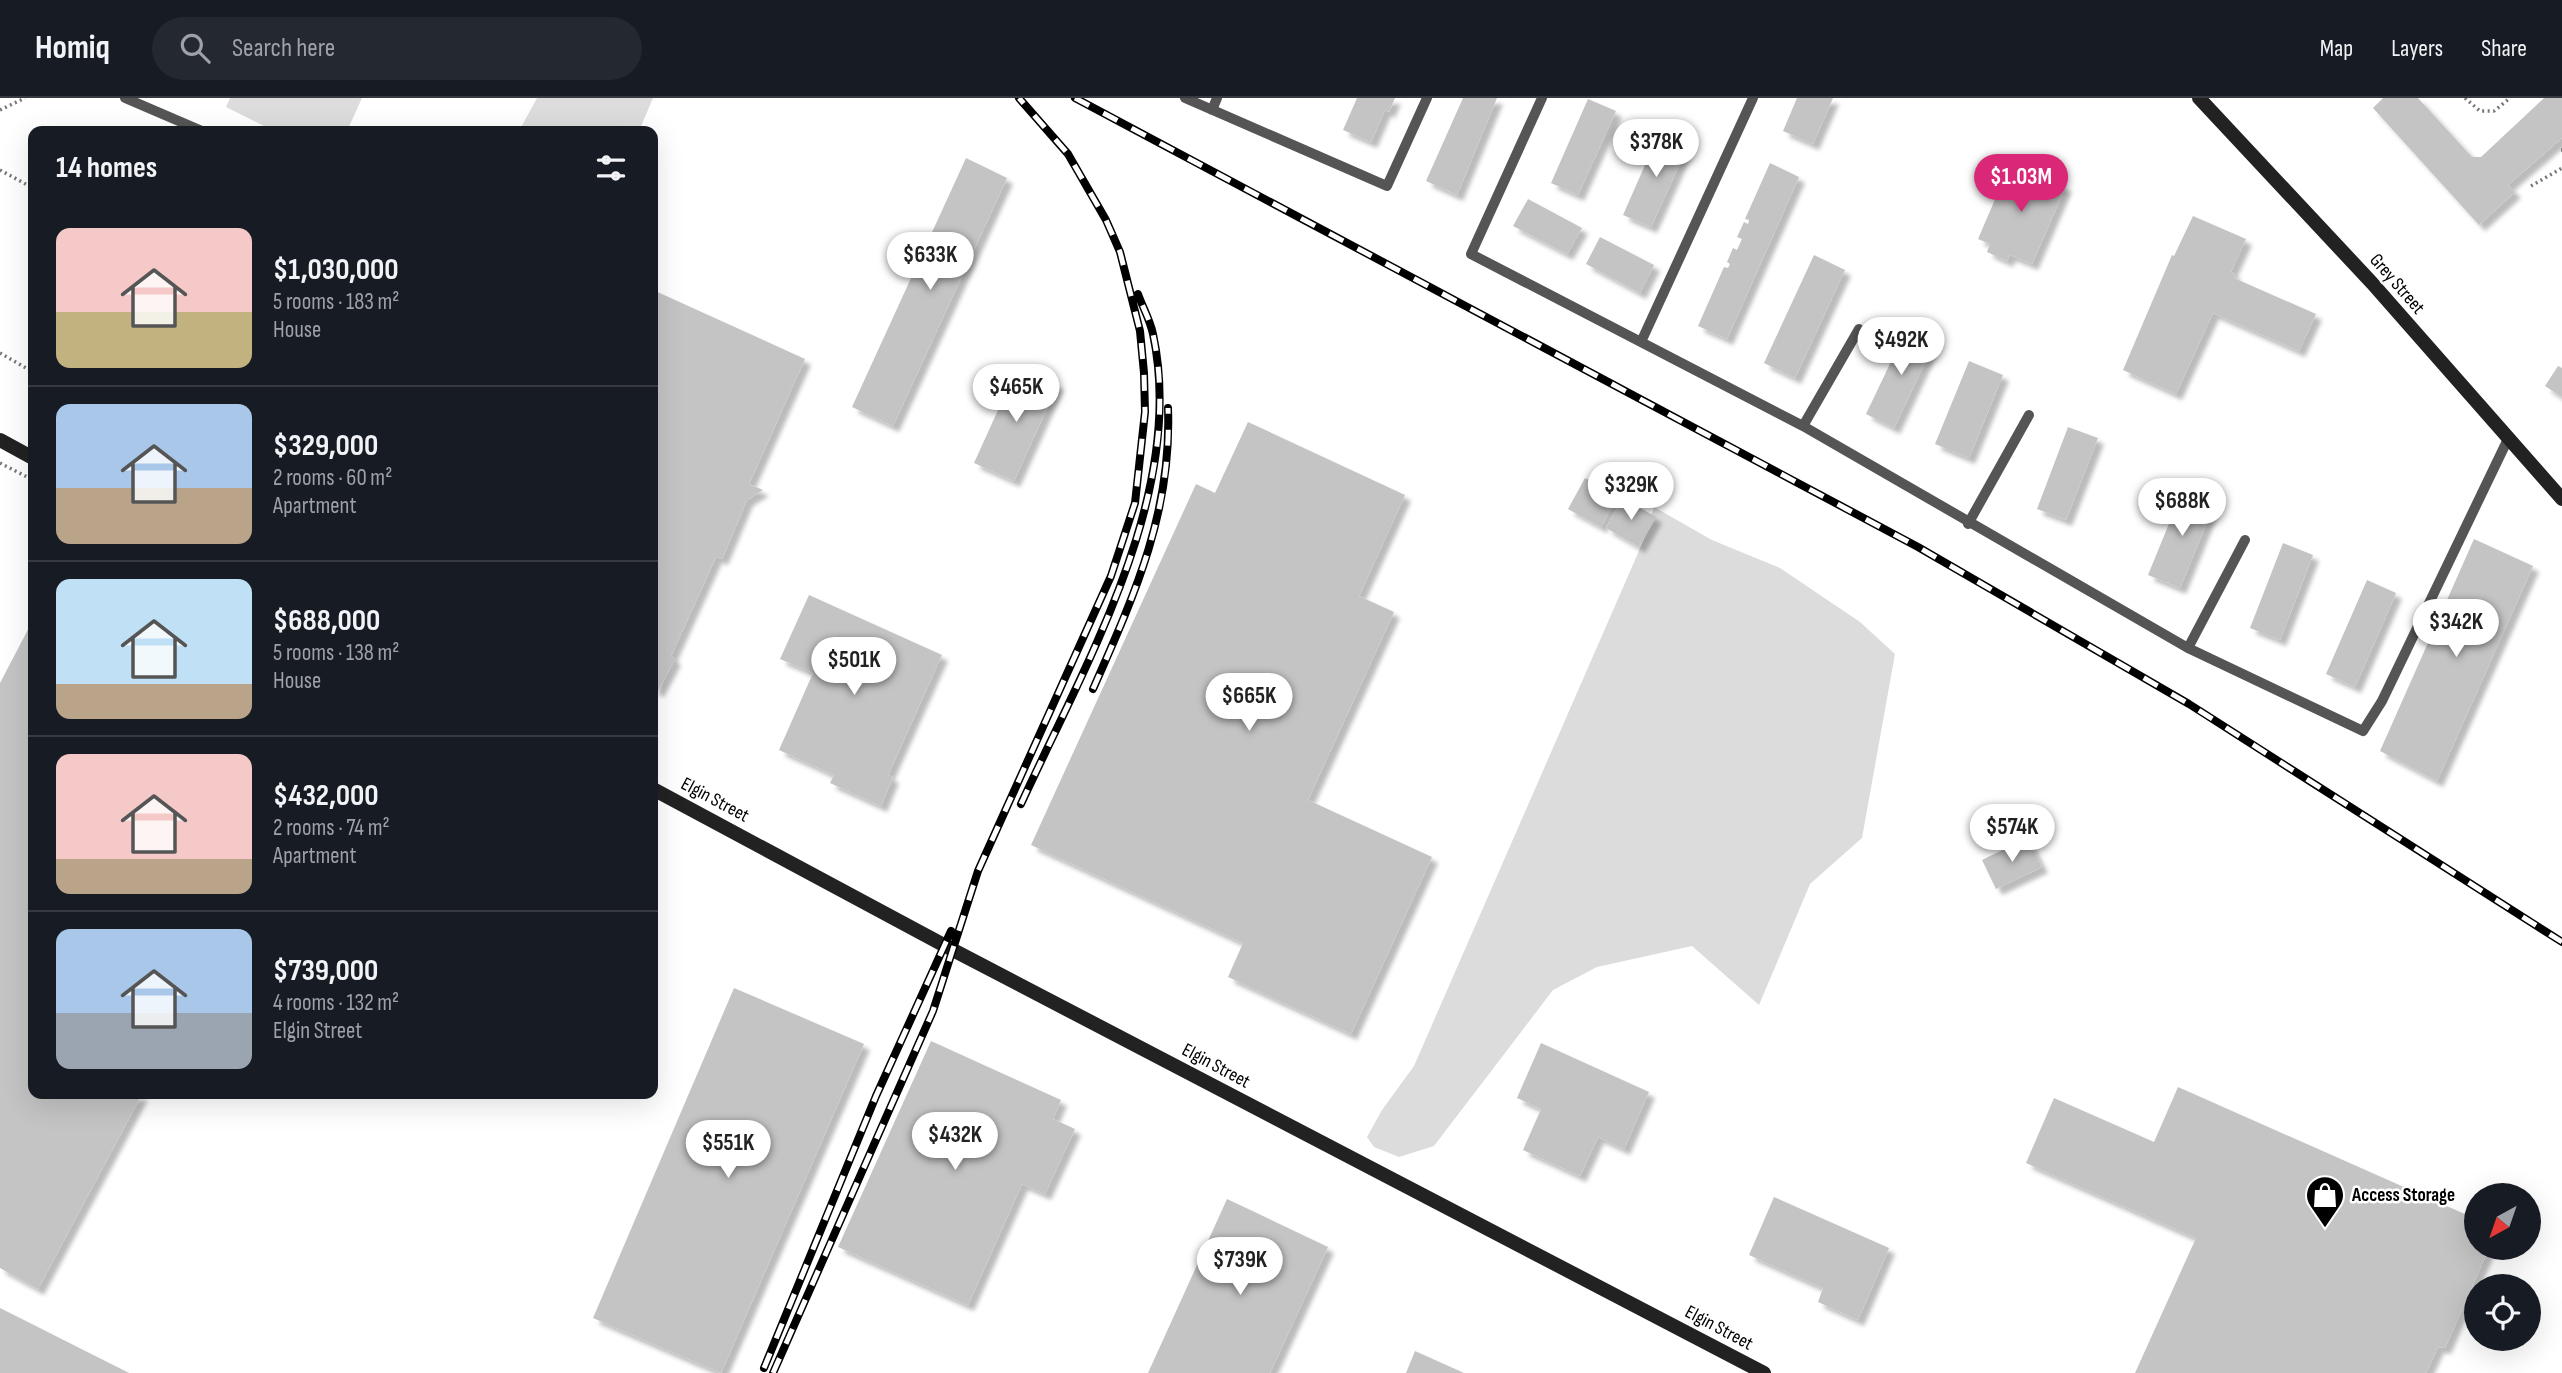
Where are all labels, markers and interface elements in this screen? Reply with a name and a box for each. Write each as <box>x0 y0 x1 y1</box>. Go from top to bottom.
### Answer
search box <box>152 17 642 80</box>
text: Homiq <box>35 28 110 68</box>
icon: search <box>176 29 214 67</box>
text: Search here <box>232 33 335 64</box>
text: Map <box>2320 34 2353 63</box>
text: Layers <box>2391 34 2443 63</box>
text: Share <box>2481 34 2527 63</box>
pin: $378K <box>1607 120 1705 179</box>
text: $378K <box>1629 128 1683 156</box>
icon: filters <box>592 149 630 187</box>
text: 14 homes <box>56 150 157 186</box>
pin: $1.03M <box>1964 155 2078 214</box>
text: $1.03M <box>1990 163 2052 191</box>
pin: $633K <box>881 232 979 292</box>
text: $633K <box>903 241 957 269</box>
street label: Grey Street <box>2364 249 2430 319</box>
text: $1,030,000 <box>273 252 398 288</box>
icon: home <box>112 256 196 340</box>
text: 5 rooms · 183 m² <box>273 288 399 316</box>
text: House <box>273 316 321 344</box>
pin: $492K <box>1852 317 1950 377</box>
text: $492K <box>1874 326 1928 354</box>
pin: $465K <box>967 364 1065 424</box>
text: $465K <box>989 373 1043 401</box>
text: $329,000 <box>273 428 378 464</box>
icon: home <box>112 432 196 516</box>
pin: $329K <box>1582 462 1680 522</box>
text: 2 rooms · 60 m² <box>273 464 392 492</box>
text: $329K <box>1604 471 1658 499</box>
pin: $688K <box>2133 478 2231 538</box>
text: $688K <box>2154 487 2210 515</box>
text: Apartment <box>273 492 357 520</box>
pin: $342K <box>2407 600 2505 659</box>
text: $688,000 <box>273 603 380 639</box>
icon: home <box>112 607 196 691</box>
text: $342K <box>2429 608 2483 636</box>
pin: $501K <box>805 638 903 697</box>
text: 5 rooms · 138 m² <box>273 639 399 667</box>
text: $501K <box>827 646 881 674</box>
text: House <box>273 667 321 695</box>
pin: $665K <box>1200 674 1298 733</box>
text: $665K <box>1222 682 1276 710</box>
street label: Elgin Street <box>677 773 753 828</box>
text: $432,000 <box>273 778 379 814</box>
icon: home <box>112 782 196 866</box>
pin: $574K <box>1963 804 2061 864</box>
text: $574K <box>1986 813 2038 841</box>
text: 2 rooms · 74 m² <box>273 814 390 842</box>
text: Apartment <box>273 842 357 870</box>
text: $739,000 <box>273 953 378 989</box>
icon: home <box>112 957 196 1041</box>
text: 4 rooms · 132 m² <box>273 989 399 1017</box>
text: Elgin Street <box>273 1017 362 1045</box>
street label: Elgin Street <box>1178 1039 1254 1094</box>
pin: $432K <box>906 1112 1004 1172</box>
pin: $551K <box>679 1121 777 1180</box>
text: $432K <box>928 1121 982 1149</box>
text: $551K <box>702 1129 754 1157</box>
shop icon: Access Storage <box>2304 1174 2346 1229</box>
north arrow <box>2464 1183 2541 1260</box>
map controls <box>2464 1183 2541 1351</box>
place label: Access Storage <box>2351 1184 2455 1207</box>
pin: $739K <box>1191 1238 1289 1297</box>
text: $739K <box>1213 1246 1267 1274</box>
button: locate <box>2464 1274 2541 1351</box>
street label: Elgin Street <box>1681 1301 1757 1356</box>

